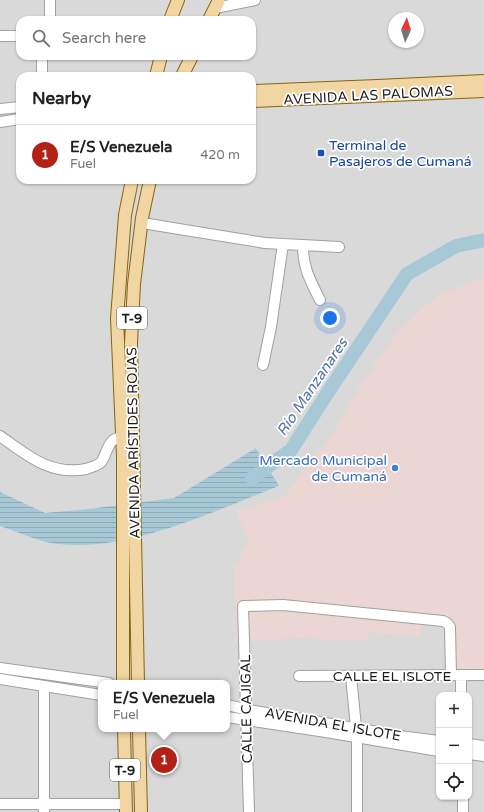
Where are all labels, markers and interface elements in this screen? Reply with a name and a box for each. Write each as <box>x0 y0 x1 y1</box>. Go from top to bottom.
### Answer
north arrow <box>388 12 424 48</box>
search box <box>16 16 256 60</box>
icon: search <box>30 27 52 49</box>
text: Search here <box>62 29 146 47</box>
street label: AVENIDA LAS PALOMAS <box>283 83 454 108</box>
text: Nearby <box>32 88 91 109</box>
place label: Terminal de Pasajeros de Cumaná <box>329 137 472 170</box>
text: E/S Venezuela <box>70 138 172 156</box>
text: 1 <box>41 147 49 163</box>
text: 420 m <box>200 147 240 163</box>
marker: Terminal de Pasajeros de Cumaná <box>316 148 326 158</box>
text: Fuel <box>70 156 96 172</box>
road number: T-9 <box>117 307 147 329</box>
your location <box>320 308 340 328</box>
water label: Río Manzanares <box>273 333 352 439</box>
street label: AVENIDA ARÍSTIDES ROJAS <box>123 347 144 539</box>
place label: Mercado Municipal de Cumaná <box>259 452 387 485</box>
marker: Mercado Municipal de Cumaná <box>390 463 400 473</box>
street label: CALLE CAJIGAL <box>237 655 256 763</box>
street label: CALLE EL ISLOTE <box>333 668 451 685</box>
popup <box>98 680 230 732</box>
text: E/S Venezuela <box>113 689 215 707</box>
map controls <box>436 692 472 800</box>
button: + <box>436 692 472 728</box>
street label: AVENIDA EL ISLOTE <box>264 704 402 745</box>
text: Fuel <box>113 707 139 723</box>
button: − <box>436 728 472 764</box>
pin: 1 <box>151 745 177 775</box>
road number: T-9 <box>110 759 140 781</box>
button: locate <box>436 764 472 800</box>

